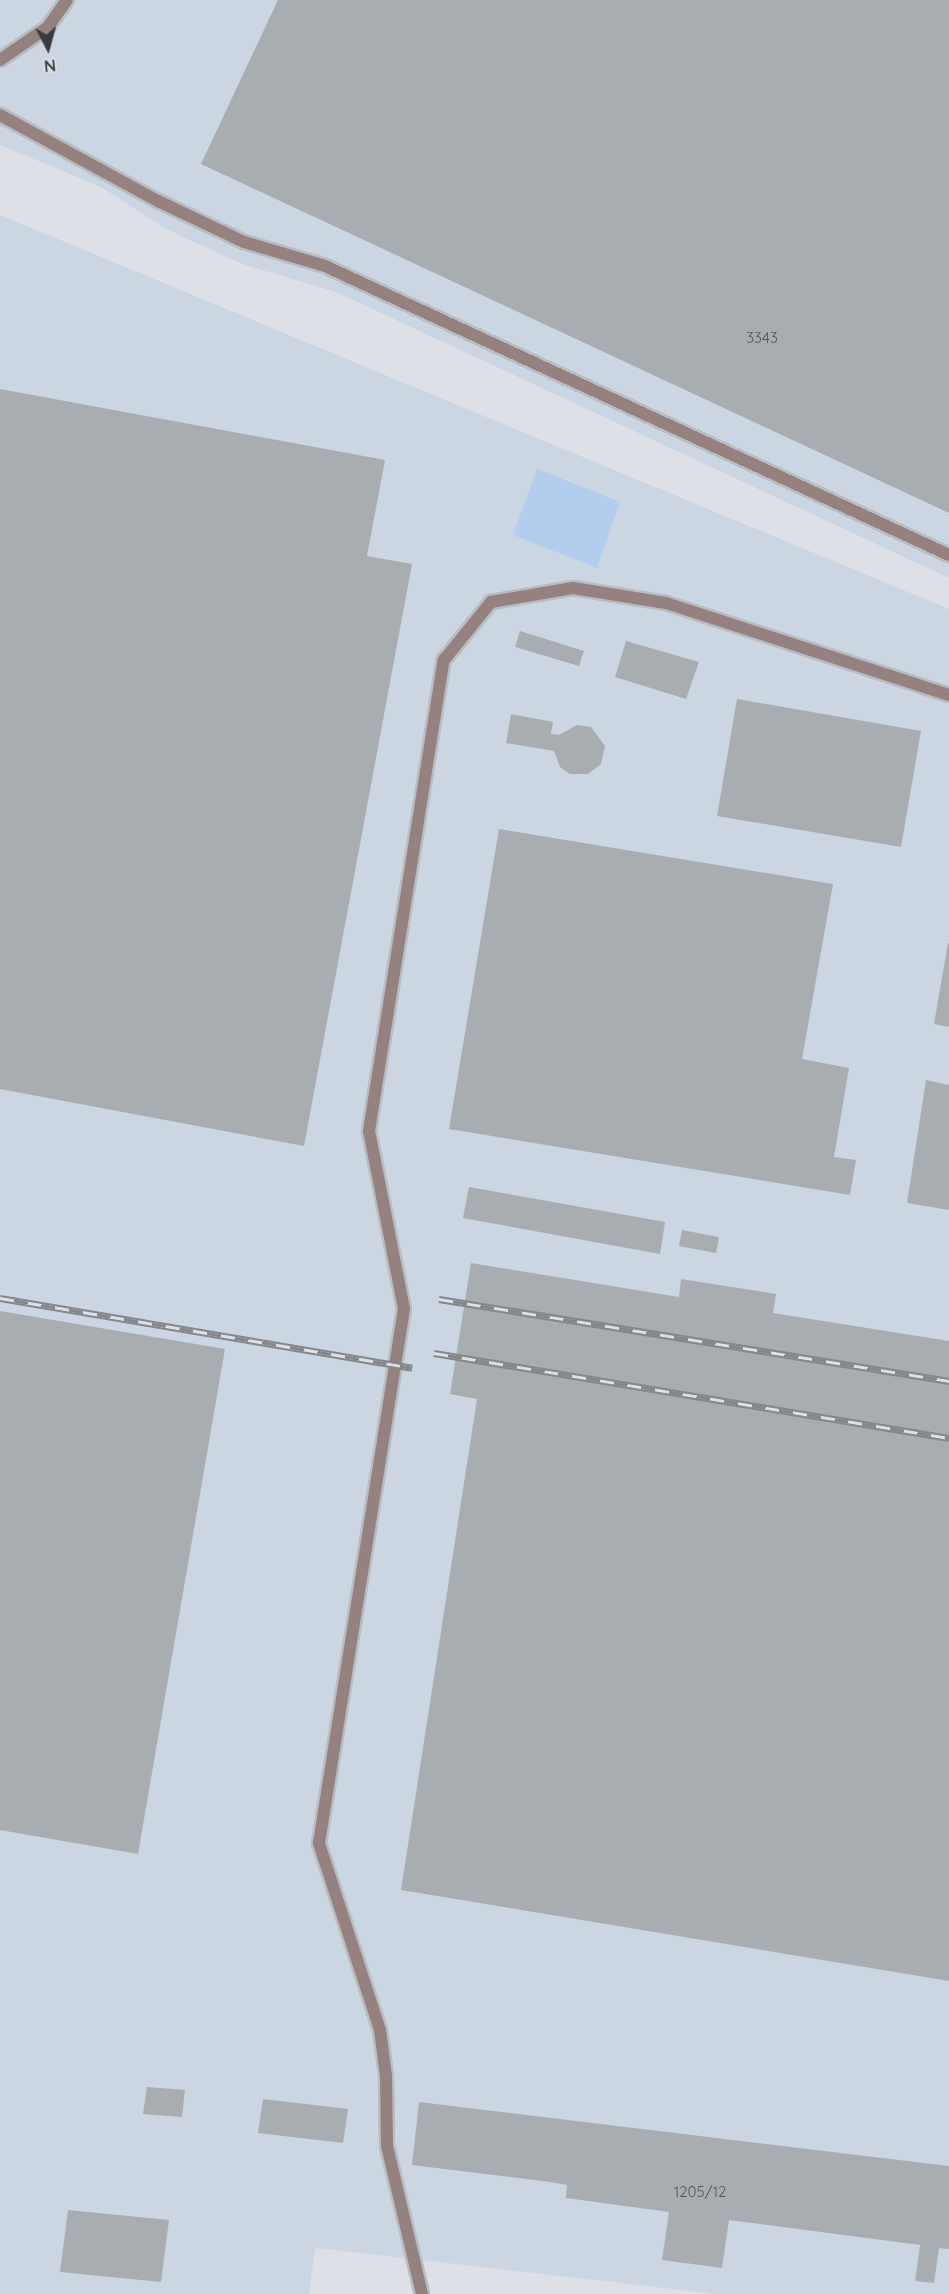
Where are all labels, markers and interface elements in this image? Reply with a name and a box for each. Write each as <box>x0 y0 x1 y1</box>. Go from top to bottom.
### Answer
north arrow <box>18 18 78 78</box>
text: N <box>43 55 57 76</box>
house number: 3343 <box>746 329 778 347</box>
house number: 1205/12 <box>674 2183 726 2201</box>

